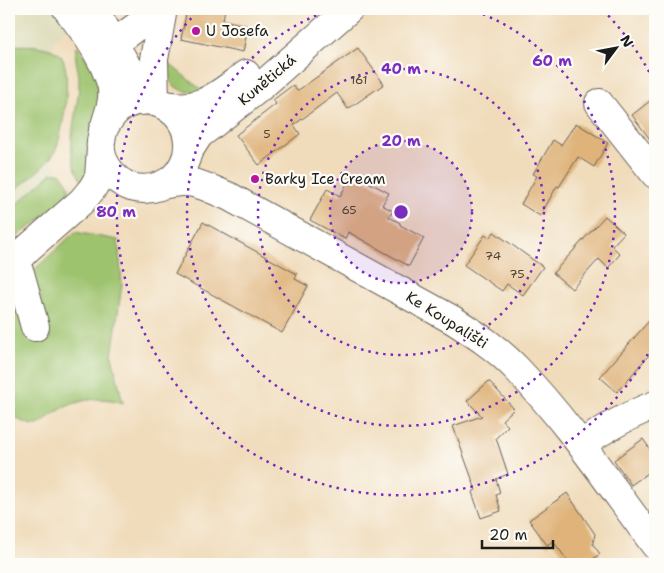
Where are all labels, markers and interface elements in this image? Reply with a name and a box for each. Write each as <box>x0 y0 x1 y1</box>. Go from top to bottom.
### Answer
place label: U Josefa <box>206 21 269 41</box>
north arrow <box>592 22 642 72</box>
marker: U Josefa <box>190 25 202 37</box>
text: N <box>616 32 638 51</box>
street label: Kunětická <box>234 49 301 110</box>
text: 60 m <box>532 51 572 71</box>
text: 40 m <box>381 59 421 79</box>
house number: 161 <box>350 72 368 88</box>
house number: 5 <box>263 126 271 142</box>
text: 20 m <box>381 131 421 151</box>
place label: Barky Ice Cream <box>265 169 386 189</box>
marker: Barky Ice Cream <box>249 173 261 185</box>
text: 80 m <box>96 202 136 222</box>
house number: 65 <box>341 202 357 218</box>
centre of rings <box>392 203 410 221</box>
house number: 74 <box>485 248 501 264</box>
house number: 75 <box>509 266 525 282</box>
street label: Ke Koupališti <box>402 287 492 353</box>
scale bar <box>482 518 553 550</box>
text: 20 m <box>489 525 528 545</box>

